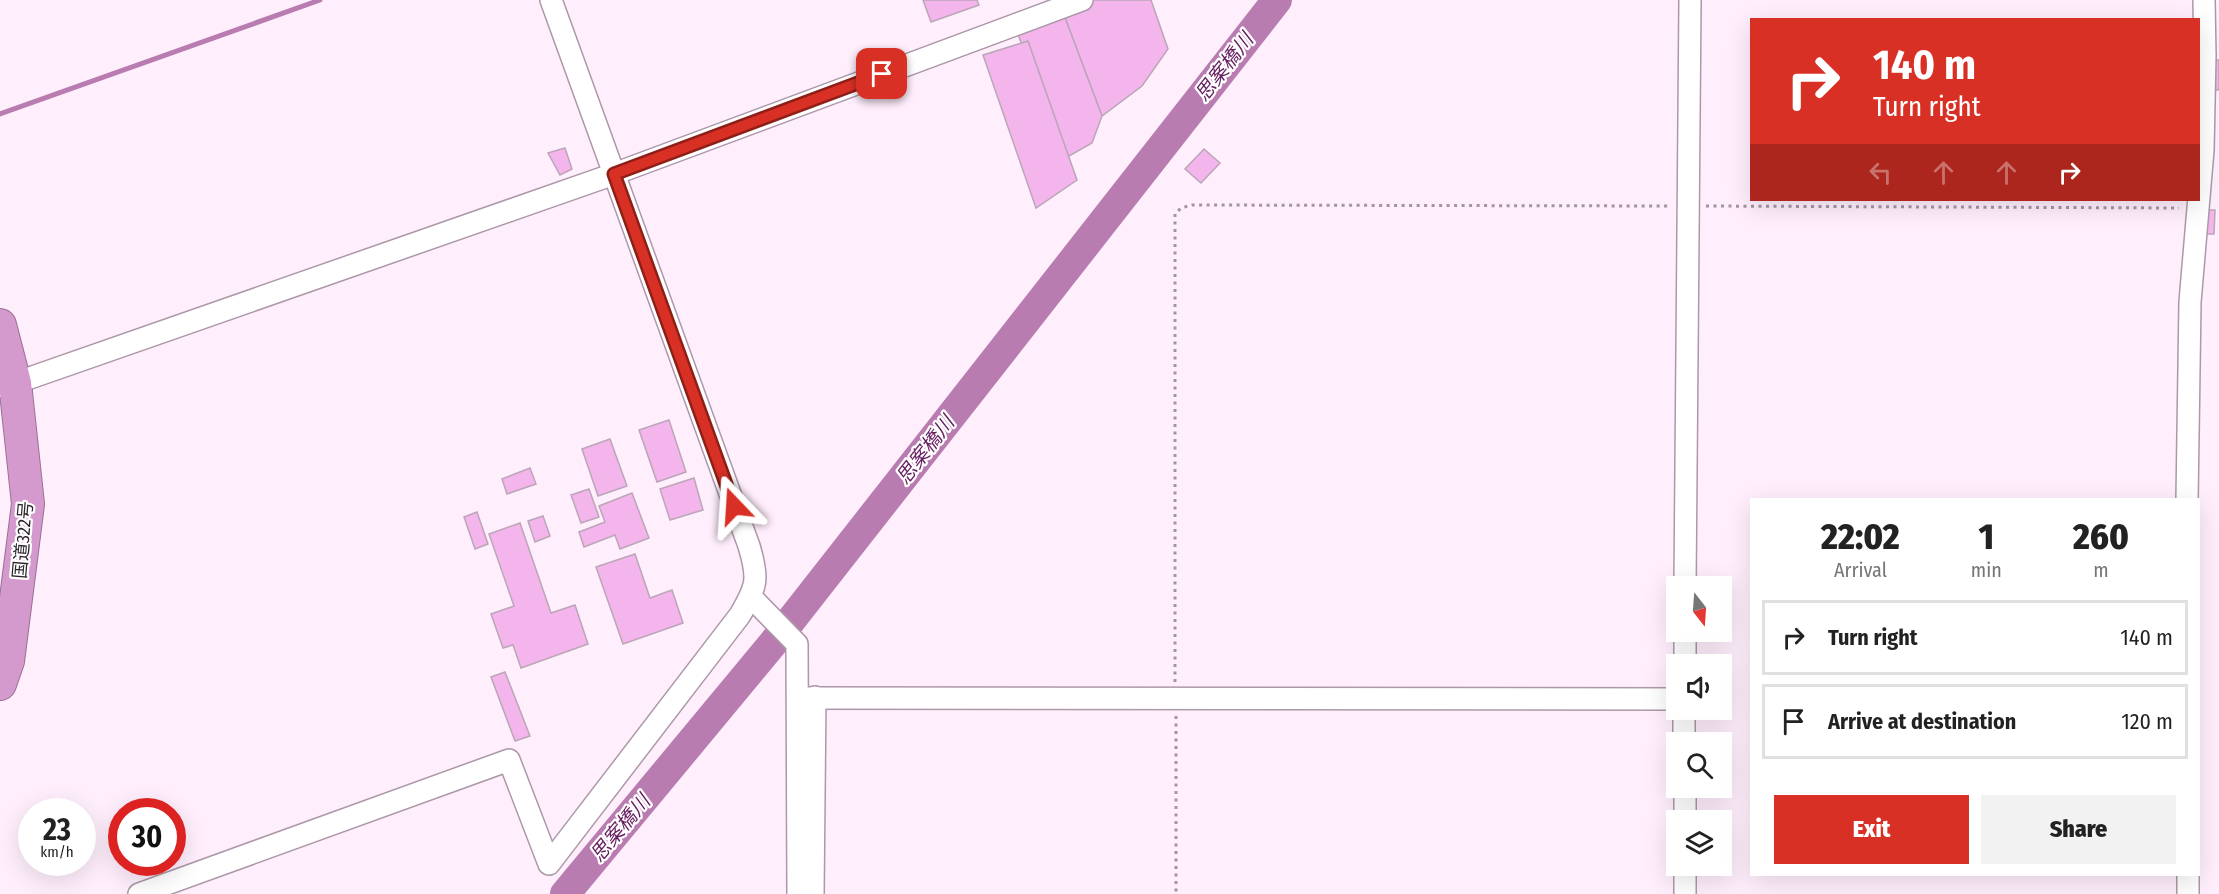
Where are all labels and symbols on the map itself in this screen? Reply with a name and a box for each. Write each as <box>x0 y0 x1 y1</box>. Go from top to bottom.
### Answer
water label: 思案橋川 <box>1190 27 1259 106</box>
pin <box>856 48 907 99</box>
water label: 思案橋川 <box>891 410 960 489</box>
position arrow <box>702 474 766 538</box>
street label: 国道322号 <box>9 500 37 580</box>
north arrow <box>1666 576 1732 642</box>
water label: 思案橋川 <box>585 788 656 866</box>
speed limit sign: 30 <box>108 798 186 876</box>

